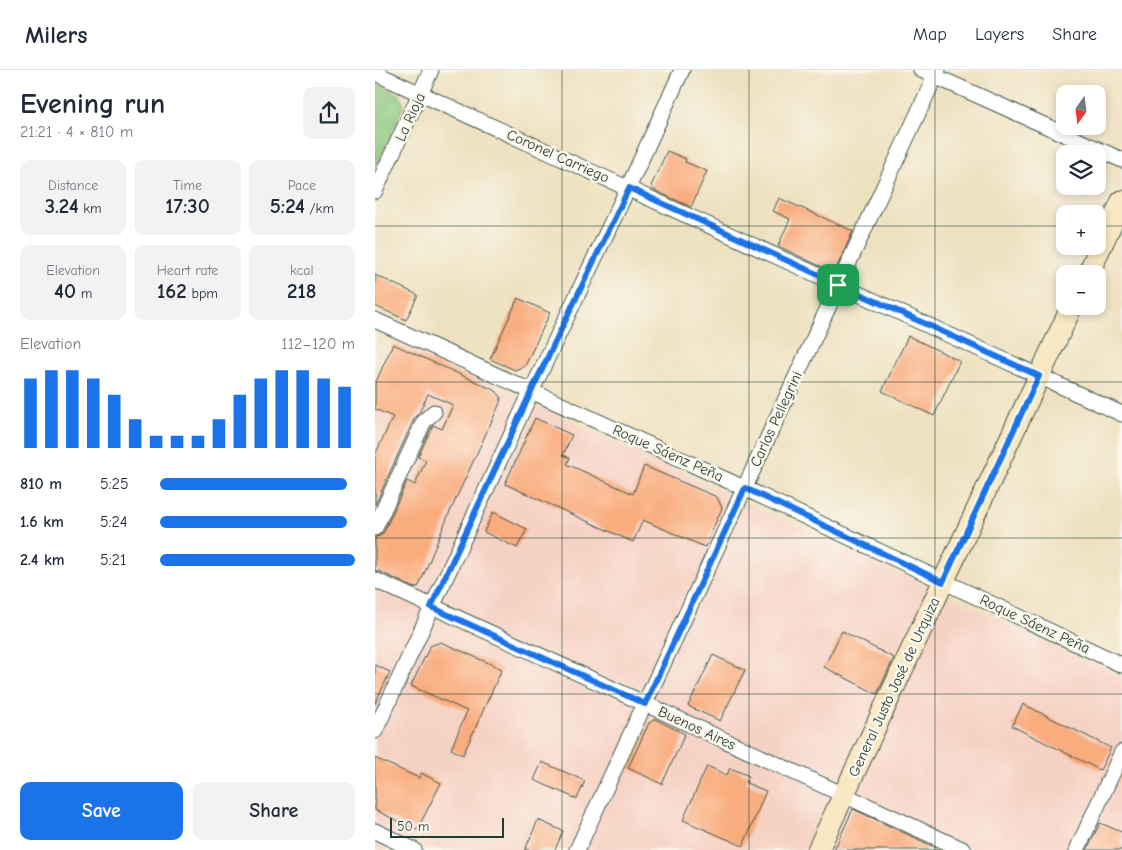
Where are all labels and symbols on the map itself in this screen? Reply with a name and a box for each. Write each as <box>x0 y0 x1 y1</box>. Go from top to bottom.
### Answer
north arrow <box>1056 85 1106 135</box>
street label: La Rioja <box>391 90 429 144</box>
street label: Coronel Carriego <box>504 125 612 187</box>
pin <box>817 264 859 306</box>
street label: Carlos Pellegrini <box>746 368 806 470</box>
street label: Roque Sáenz Peña <box>610 421 726 485</box>
street label: Roque Sáenz Peña <box>977 591 1093 657</box>
street label: General Justo José de Urquiza <box>844 594 944 780</box>
street label: Buenos Aires <box>655 702 739 754</box>
scale bar <box>390 815 504 838</box>

